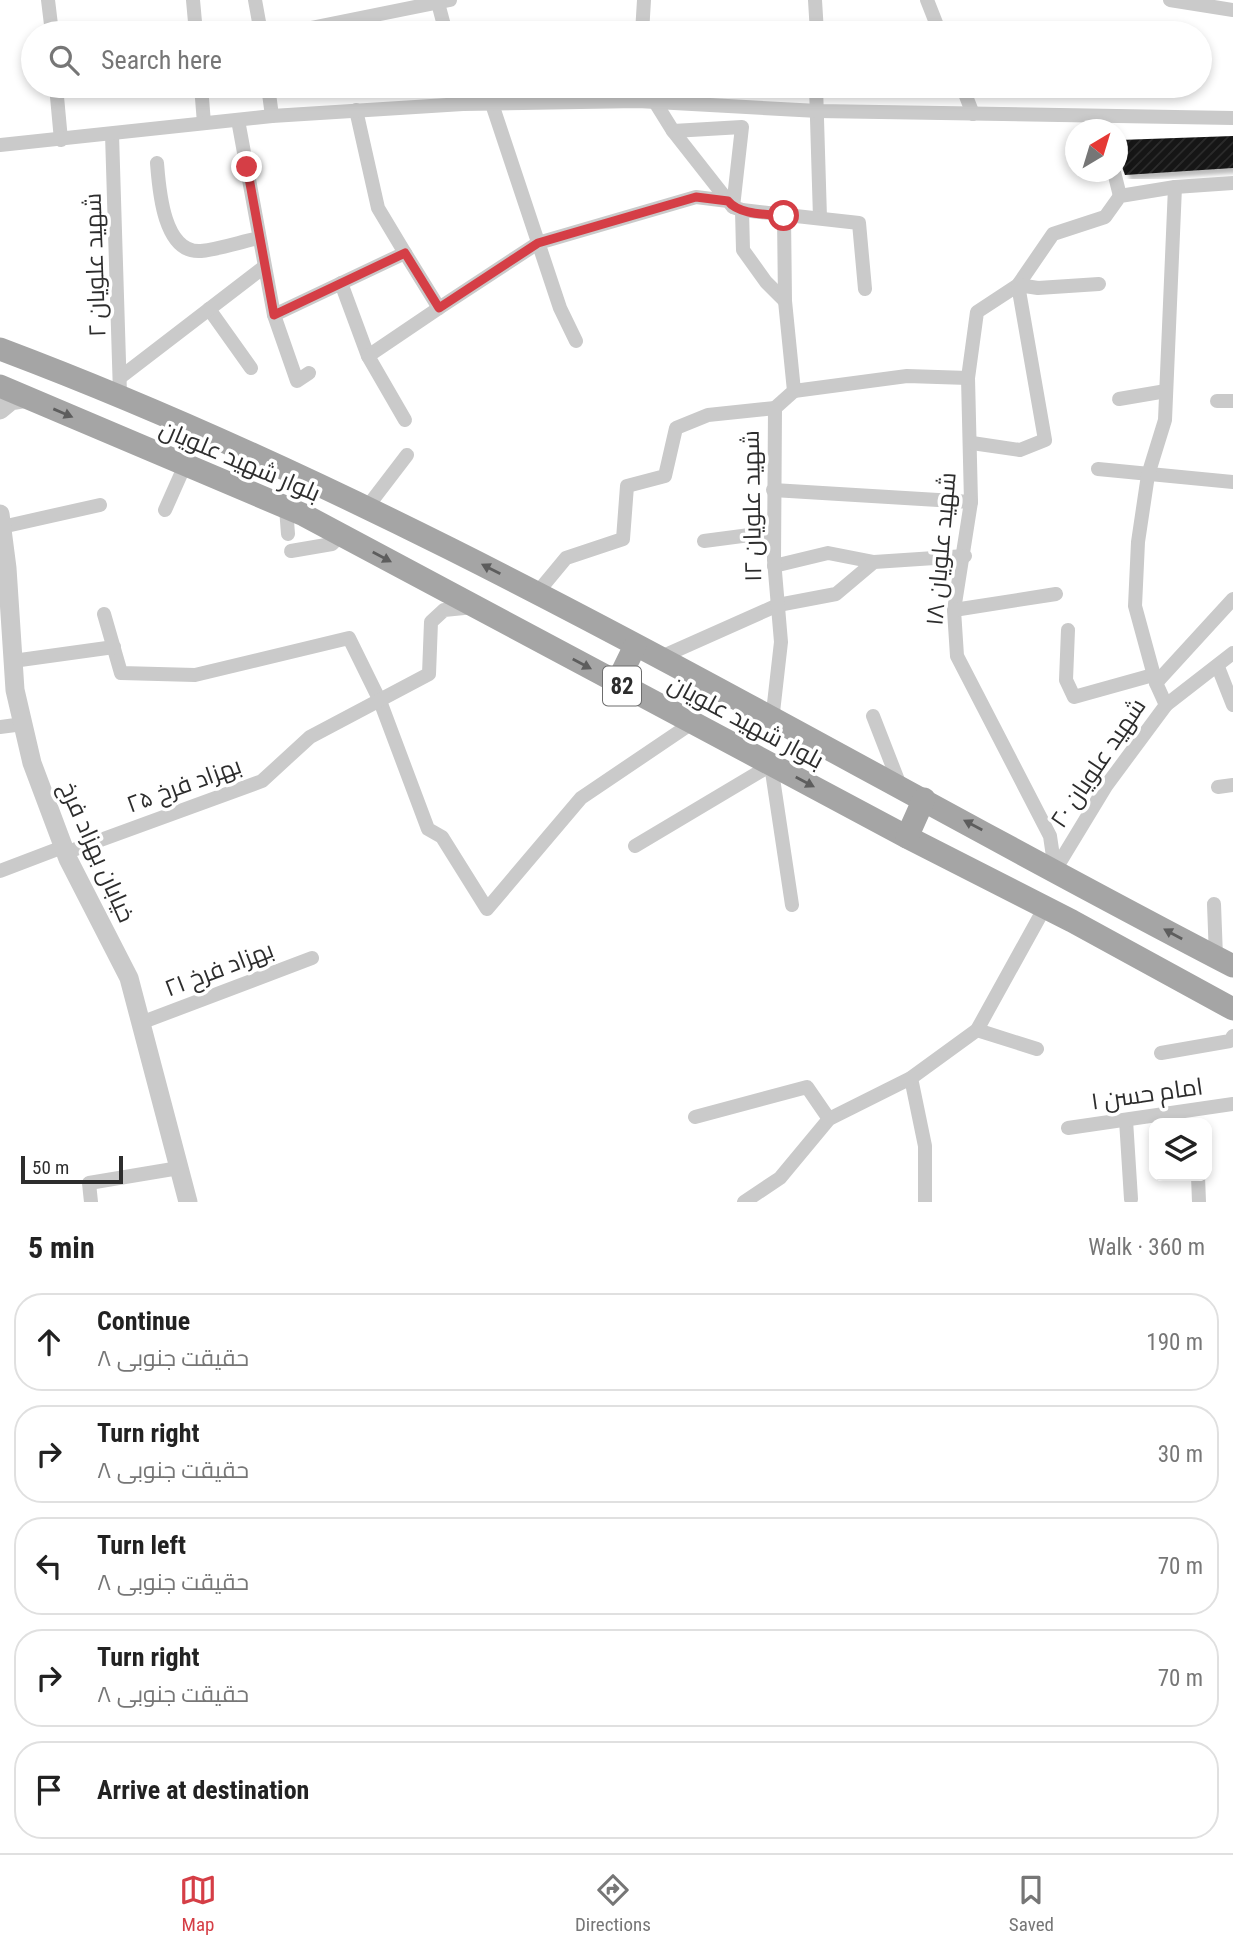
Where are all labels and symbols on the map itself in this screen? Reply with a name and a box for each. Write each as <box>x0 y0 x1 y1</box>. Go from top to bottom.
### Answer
north arrow <box>1065 119 1128 182</box>
route end <box>231 151 262 182</box>
street label: شهید علویان ۲ <box>78 192 112 338</box>
route start <box>768 200 799 231</box>
one-way arrow <box>53 407 74 418</box>
street label: بلوار شهید علویان <box>155 415 325 507</box>
street label: شهید علویان ۱۲ <box>737 430 767 582</box>
street label: شهید علویان ۱۸ <box>920 471 962 627</box>
one-way arrow <box>372 551 391 563</box>
one-way arrow <box>481 564 501 575</box>
one-way arrow <box>572 659 592 670</box>
road number: 82 <box>603 666 641 706</box>
street label: بلوار شهید علویان <box>664 669 828 775</box>
street label: شهید علویان ۲۰ <box>1044 693 1152 833</box>
street label: بهزاد فرخ ۲۵ <box>123 751 246 821</box>
one-way arrow <box>795 776 815 788</box>
street label: خیابان بهزاد فرخ <box>52 777 141 928</box>
one-way arrow <box>963 820 983 831</box>
one-way arrow <box>1163 928 1183 940</box>
street label: بهزاد فرخ ۲۱ <box>161 935 278 1004</box>
street label: امام حسن ۱ <box>1089 1072 1205 1118</box>
scale bar <box>21 1153 122 1185</box>

